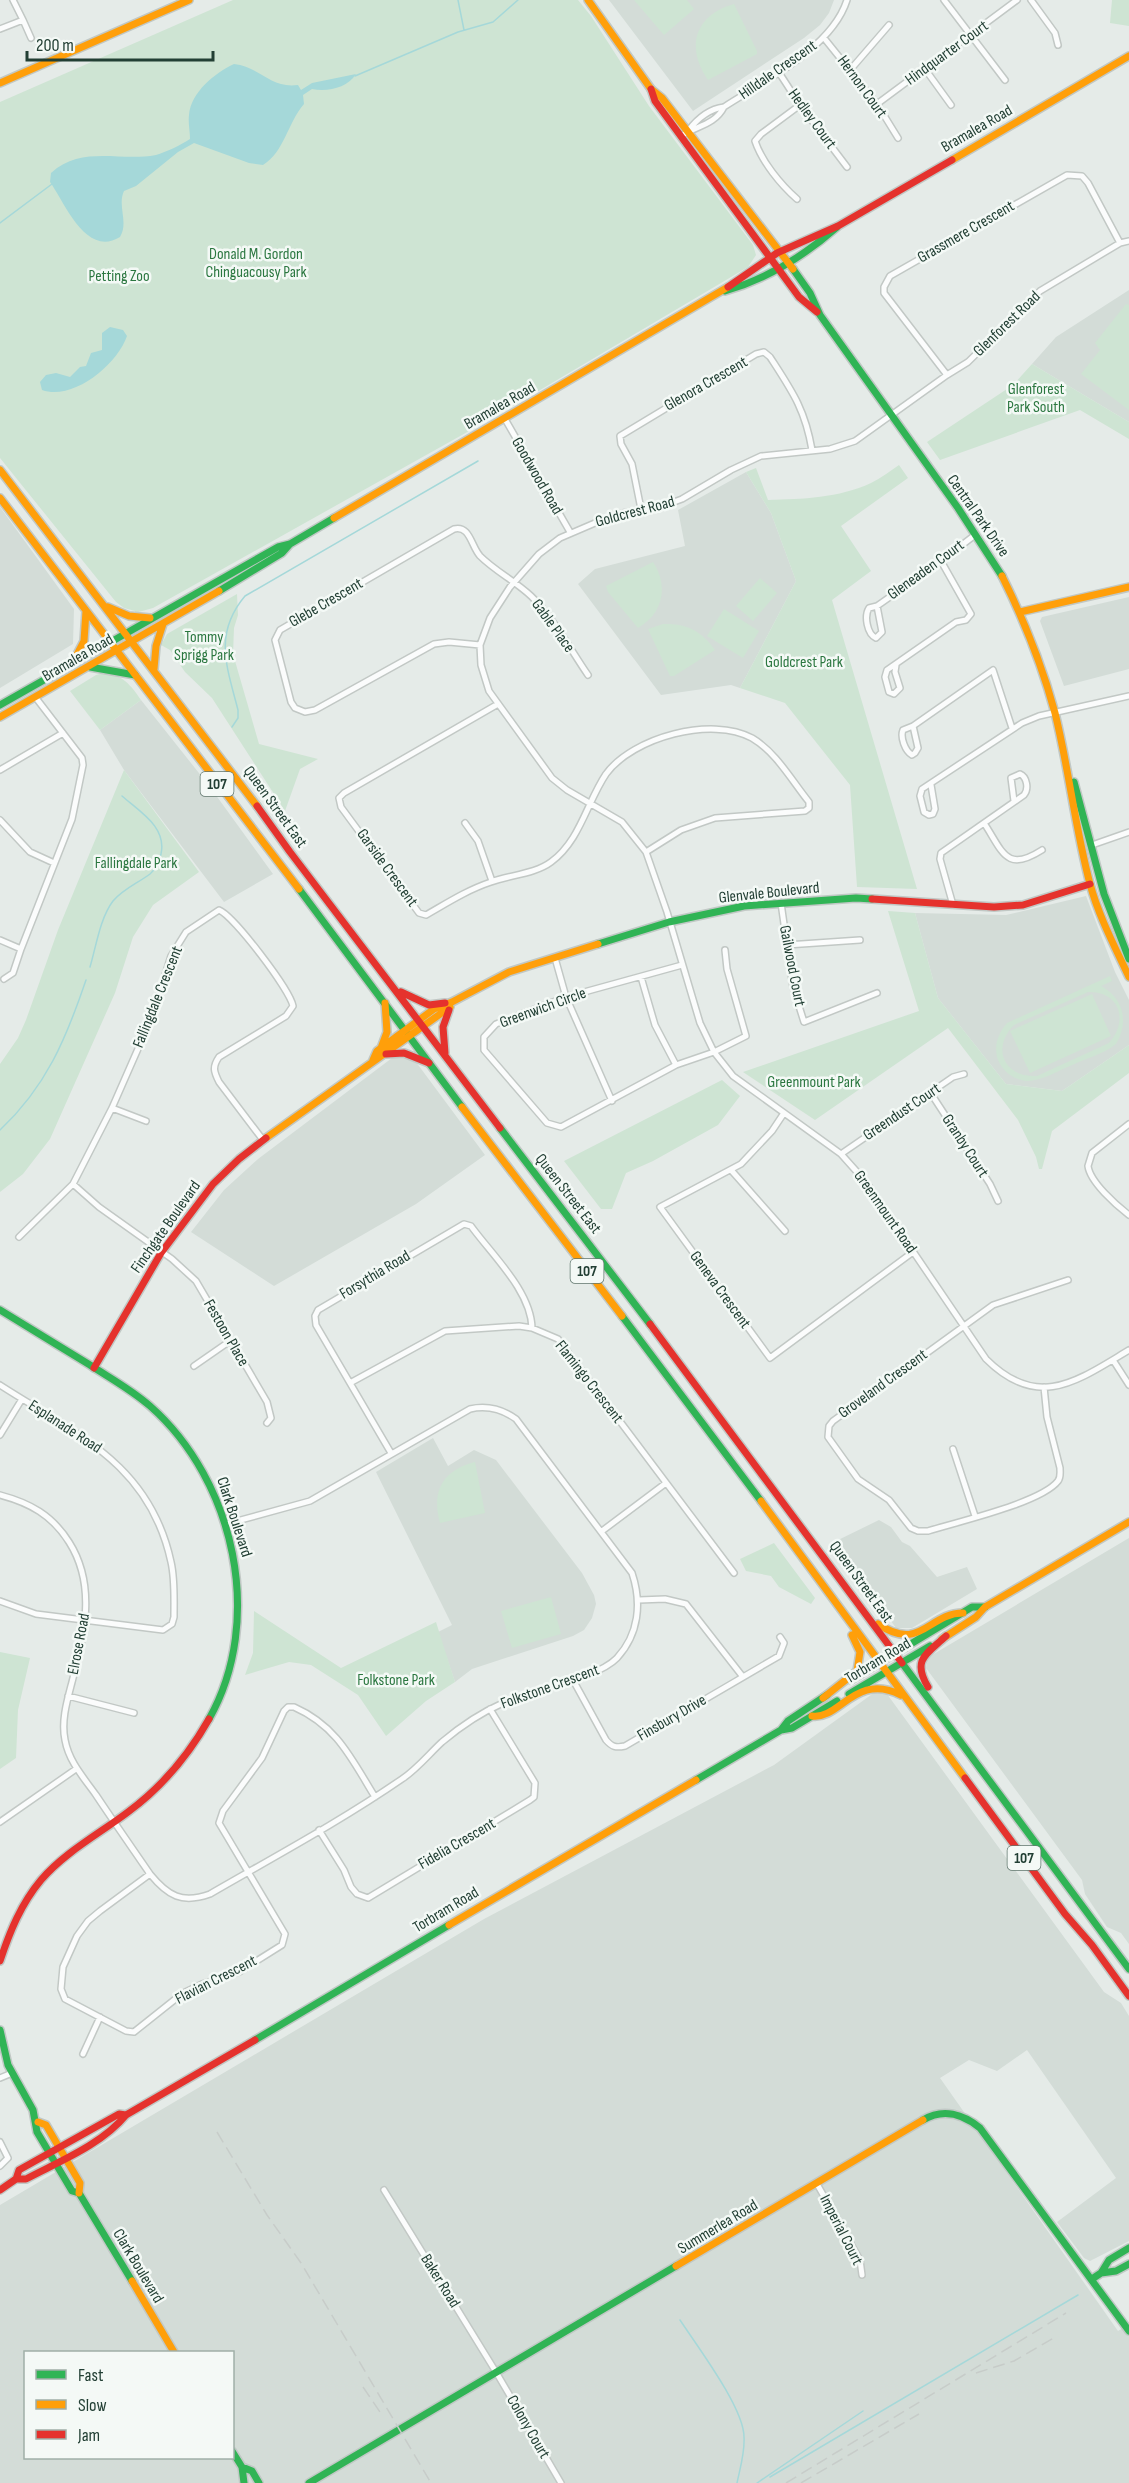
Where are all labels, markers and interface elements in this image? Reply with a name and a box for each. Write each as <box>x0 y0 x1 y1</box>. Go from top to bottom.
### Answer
street label: Hindquarter Court <box>902 16 992 89</box>
scale bar <box>27 24 213 62</box>
text: 200 m <box>36 35 74 56</box>
street label: Hilldale Crescent <box>735 36 821 104</box>
street label: Hernon Court <box>833 52 891 122</box>
street label: Hedley Court <box>784 85 840 153</box>
street label: Bramalea Road <box>938 101 1016 157</box>
street label: Grassmere Crescent <box>914 197 1018 267</box>
park label: Donald M. Gordon Chinguacousy Park <box>205 245 307 282</box>
park label: Petting Zoo <box>88 267 150 286</box>
street label: Glenforest Road <box>970 287 1044 361</box>
street label: Glenora Crescent <box>661 353 751 415</box>
street label: Bramalea Road <box>461 378 539 434</box>
park label: Glenforest Park South <box>1007 380 1065 417</box>
street label: Goodwood Road <box>507 434 567 518</box>
street label: Central Park Drive <box>943 471 1013 561</box>
street label: Goldcrest Road <box>593 492 677 532</box>
street label: Gleneaden Court <box>884 536 968 604</box>
street label: Glebe Crescent <box>286 574 366 632</box>
street label: Gable Place <box>527 596 579 656</box>
park label: Tommy Sprigg Park <box>174 628 234 665</box>
street label: Bramalea Road <box>39 630 117 686</box>
park label: Goldcrest Park <box>765 653 843 672</box>
street label: Queen Street East <box>239 762 311 852</box>
road number: 107 <box>200 772 234 796</box>
street label: Garside Crescent <box>352 825 422 911</box>
park label: Fallingdale Park <box>95 854 177 873</box>
street label: Glenvale Boulevard <box>718 878 820 908</box>
street label: Gailwood Court <box>775 924 809 1008</box>
street label: Fallingdale Crescent <box>129 943 187 1051</box>
street label: Greenwich Circle <box>497 984 589 1032</box>
park label: Greenmount Park <box>767 1073 861 1092</box>
street label: Greendust Court <box>860 1079 944 1145</box>
street label: Granby Court <box>938 1111 992 1181</box>
street label: Queen Street East <box>531 1150 605 1238</box>
street label: Greenmount Road <box>849 1167 921 1257</box>
street label: Finchgate Boulevard <box>127 1177 205 1277</box>
street label: Forsythia Road <box>336 1247 414 1303</box>
street label: Geneva Crescent <box>686 1248 755 1333</box>
road number: 107 <box>570 1259 604 1283</box>
street label: Festoon Place <box>199 1296 253 1370</box>
street label: Flamingo Crescent <box>551 1337 627 1427</box>
street label: Groveland Crescent <box>835 1345 931 1423</box>
street label: Esplanade Road <box>25 1396 105 1458</box>
street label: Clark Boulevard <box>212 1475 256 1559</box>
street label: Queen Street East <box>825 1537 897 1627</box>
street label: Elrose Road <box>64 1612 94 1676</box>
street label: Torbram Road <box>842 1634 914 1688</box>
street label: Folkstone Crescent <box>498 1660 602 1714</box>
park label: Folkstone Park <box>357 1671 435 1690</box>
street label: Finsbury Drive <box>634 1691 710 1745</box>
street label: Fidelia Crescent <box>415 1814 499 1874</box>
road number: 107 <box>1008 1846 1040 1870</box>
street label: Torbram Road <box>410 1883 482 1937</box>
street label: Flavian Crescent <box>172 1951 260 2009</box>
street label: Imperial Court <box>815 2192 867 2268</box>
street label: Summerlea Road <box>675 2196 761 2258</box>
street label: Clark Boulevard <box>108 2226 168 2306</box>
street label: Baker Road <box>416 2251 464 2311</box>
legend <box>24 2351 234 2459</box>
text: Fast <box>78 2365 104 2386</box>
street label: Colony Court <box>502 2392 554 2462</box>
text: Slow <box>78 2395 107 2416</box>
text: Jam <box>77 2425 100 2446</box>

